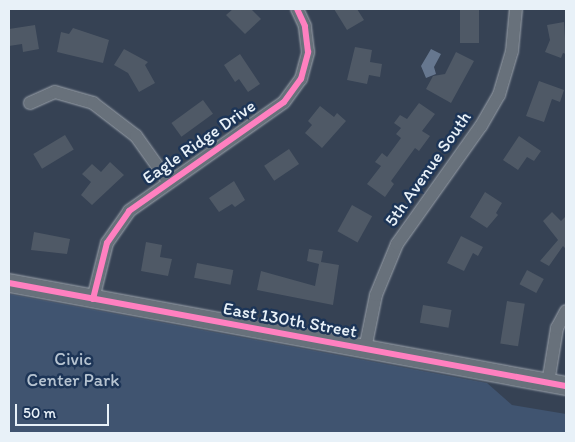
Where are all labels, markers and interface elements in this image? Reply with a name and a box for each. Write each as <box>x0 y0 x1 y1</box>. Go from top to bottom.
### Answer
street label: Eagle Ridge Drive <box>138 95 260 189</box>
street label: 5th Avenue South <box>380 108 476 230</box>
street label: East 130th Street <box>222 298 358 342</box>
park label: Civic Center Park <box>27 349 119 392</box>
scale bar <box>18 394 111 426</box>
text: 50 m <box>23 404 56 422</box>

